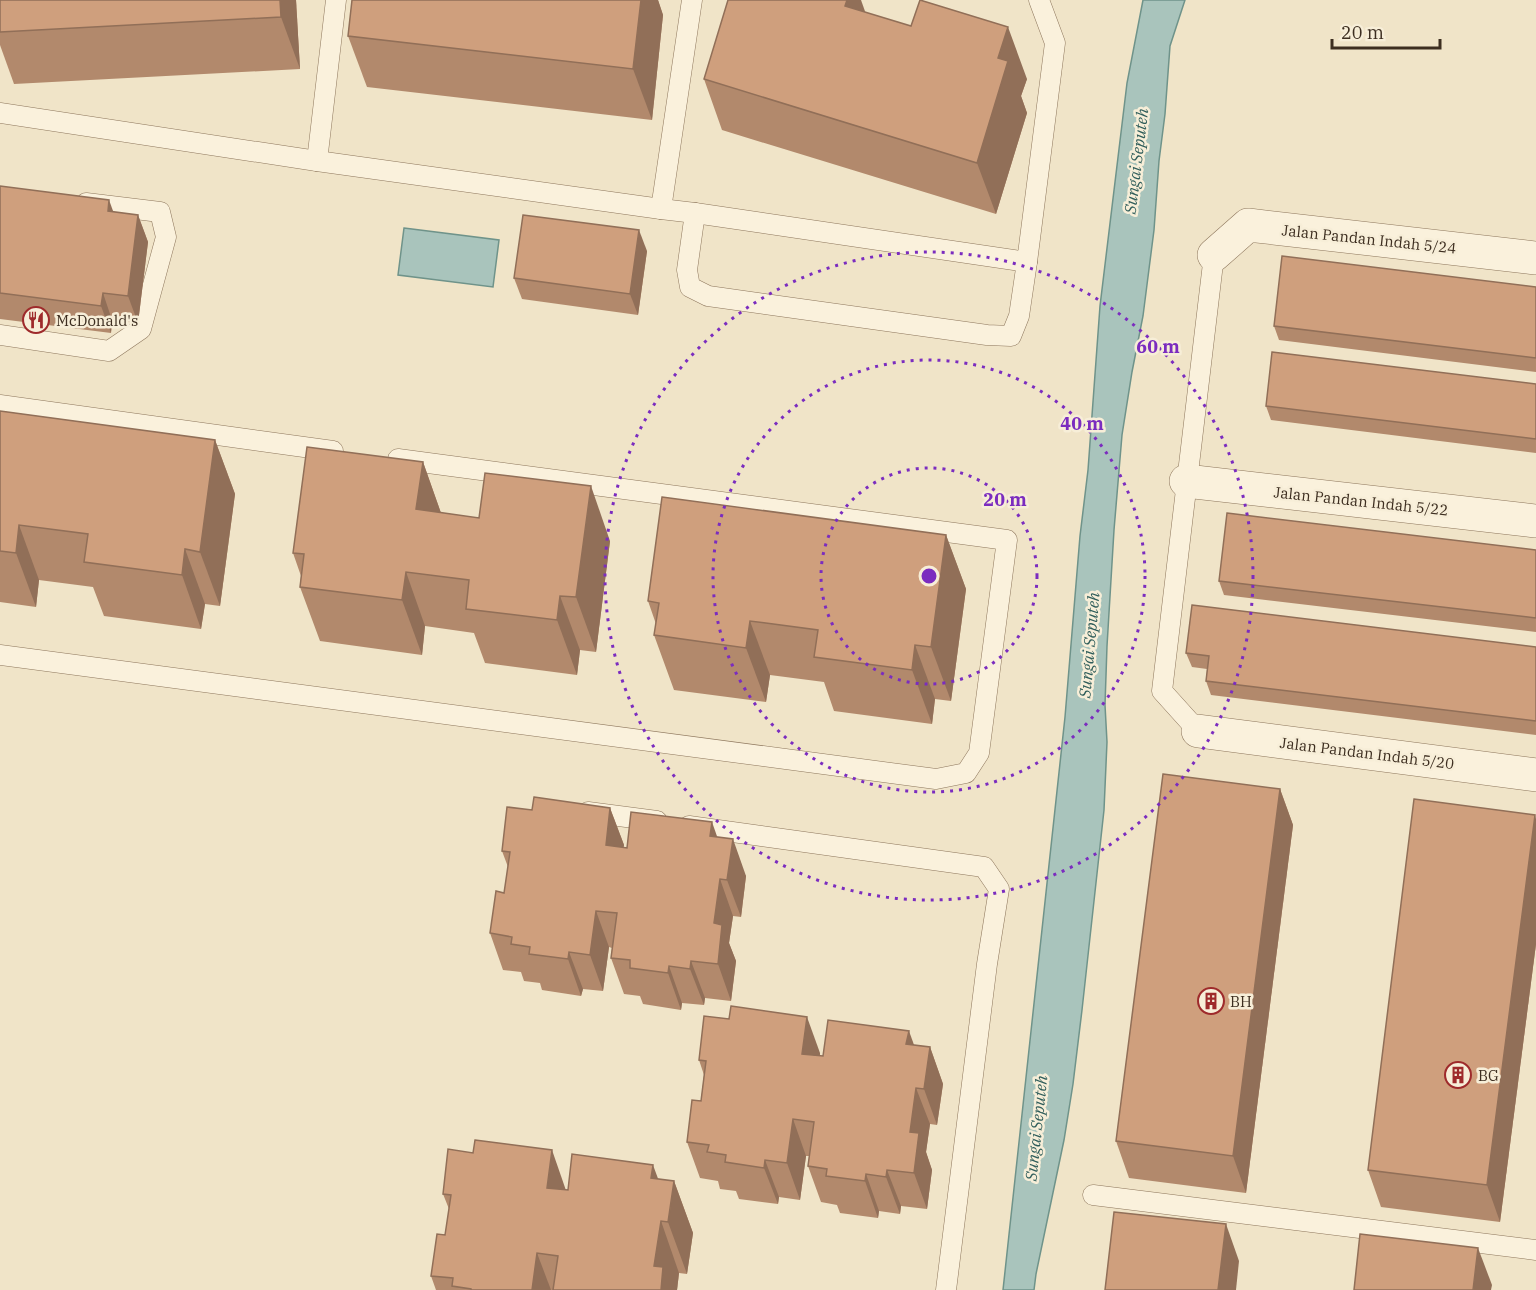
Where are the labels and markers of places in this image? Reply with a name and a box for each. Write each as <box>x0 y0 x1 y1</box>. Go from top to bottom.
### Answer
restaurant icon: McDonald's <box>21 305 51 335</box>
place label: McDonald's <box>56 311 138 330</box>
centre of rings <box>919 566 939 586</box>
building icon: BH <box>1196 986 1226 1016</box>
place label: BH <box>1230 992 1252 1011</box>
building icon: BG <box>1443 1060 1473 1090</box>
place label: BG <box>1478 1066 1499 1085</box>

